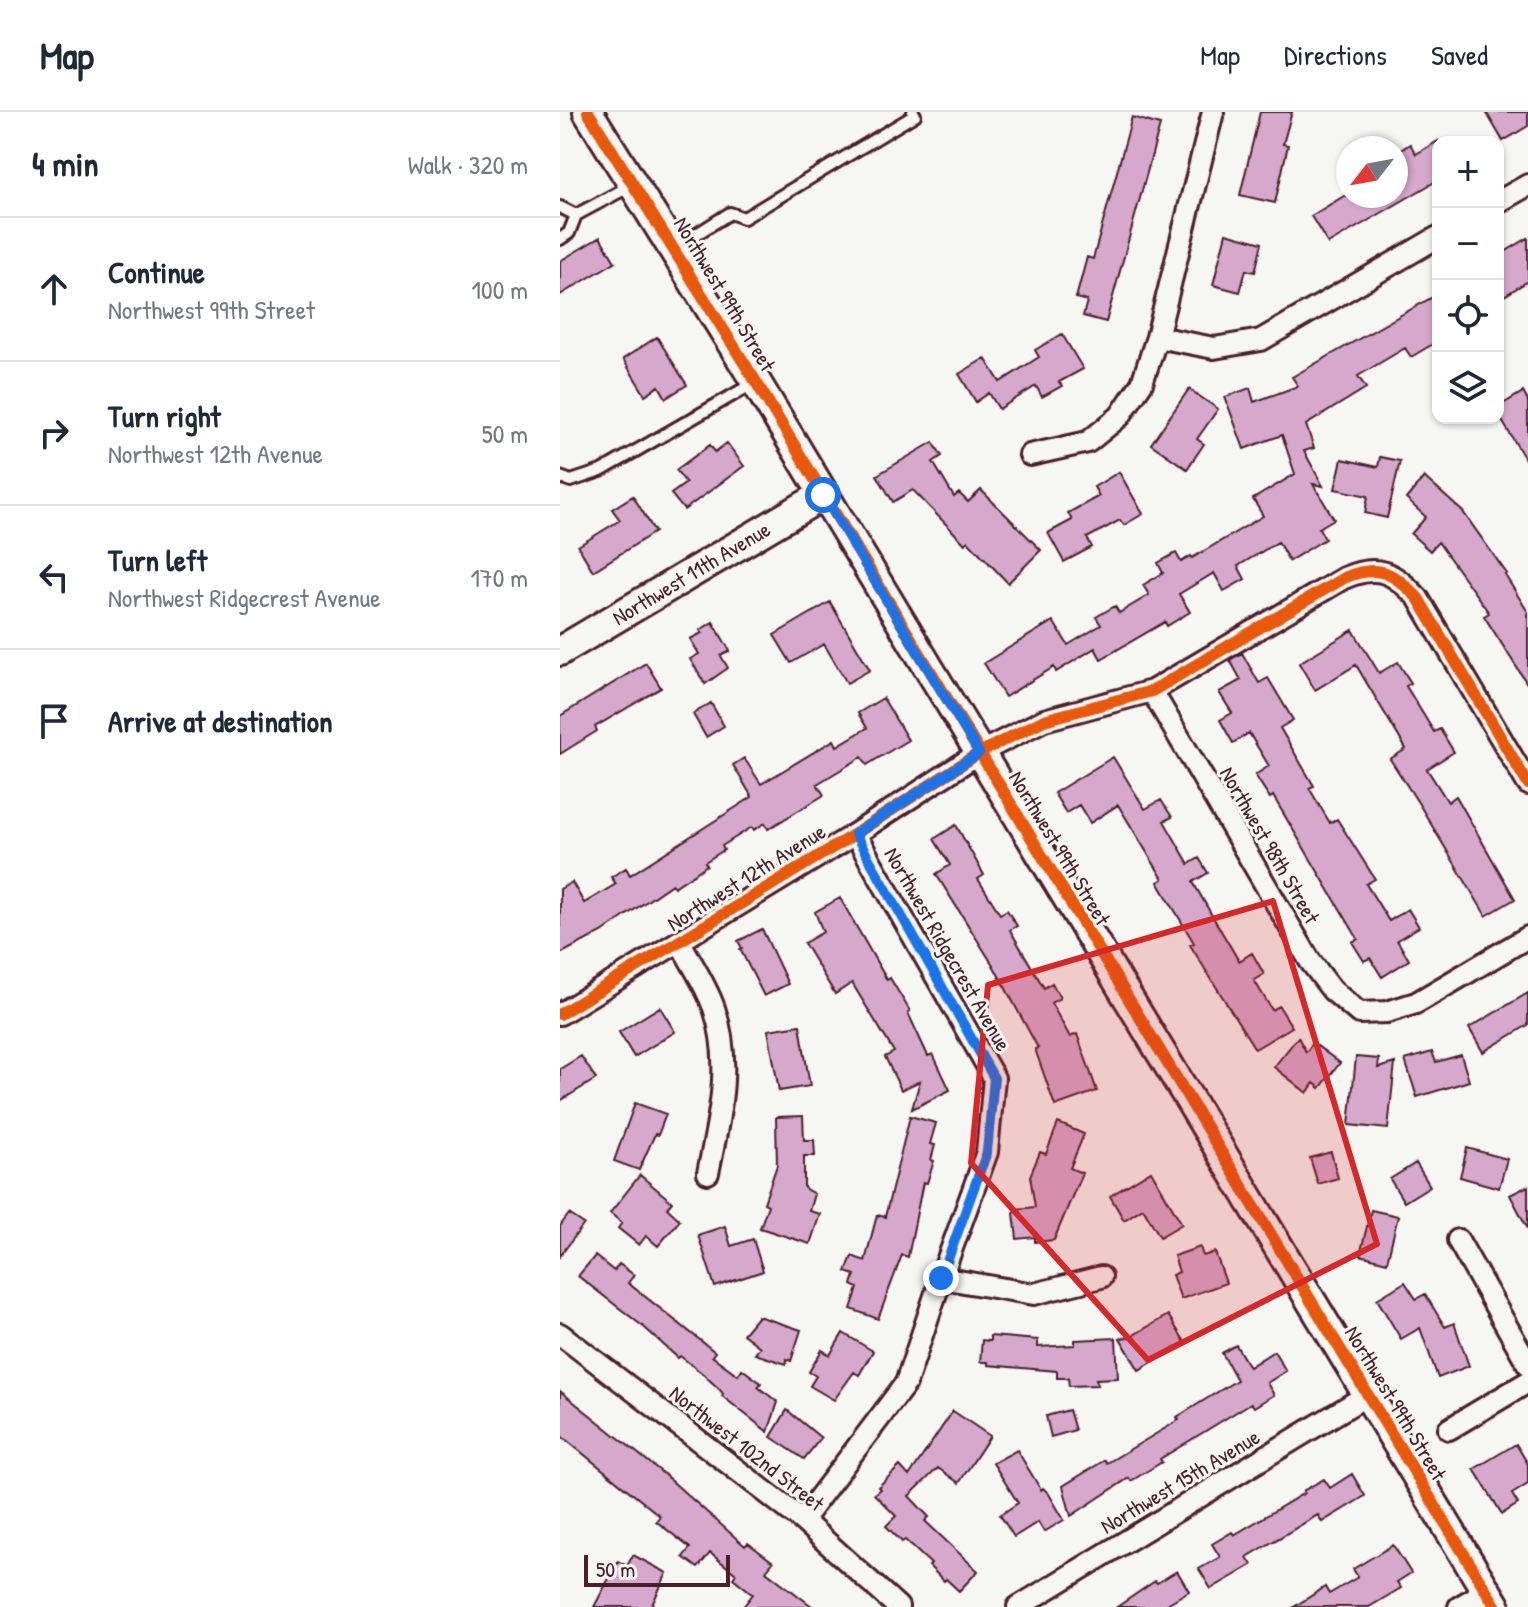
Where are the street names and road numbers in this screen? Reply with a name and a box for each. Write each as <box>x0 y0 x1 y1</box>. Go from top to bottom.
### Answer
street label: Northwest 99th Street <box>667 211 783 377</box>
street label: Northwest 11th Avenue <box>606 514 776 632</box>
street label: Northwest 98th Street <box>1213 761 1327 929</box>
street label: Northwest 99th Street <box>1002 765 1118 931</box>
street label: Northwest 12th Avenue <box>661 816 831 938</box>
street label: Northwest Ridgecrest Avenue <box>877 842 1019 1057</box>
street label: Northwest 99th Street <box>1338 1320 1454 1486</box>
street label: Northwest 102nd Street <box>663 1378 831 1518</box>
street label: Northwest 15th Avenue <box>1095 1421 1265 1540</box>

